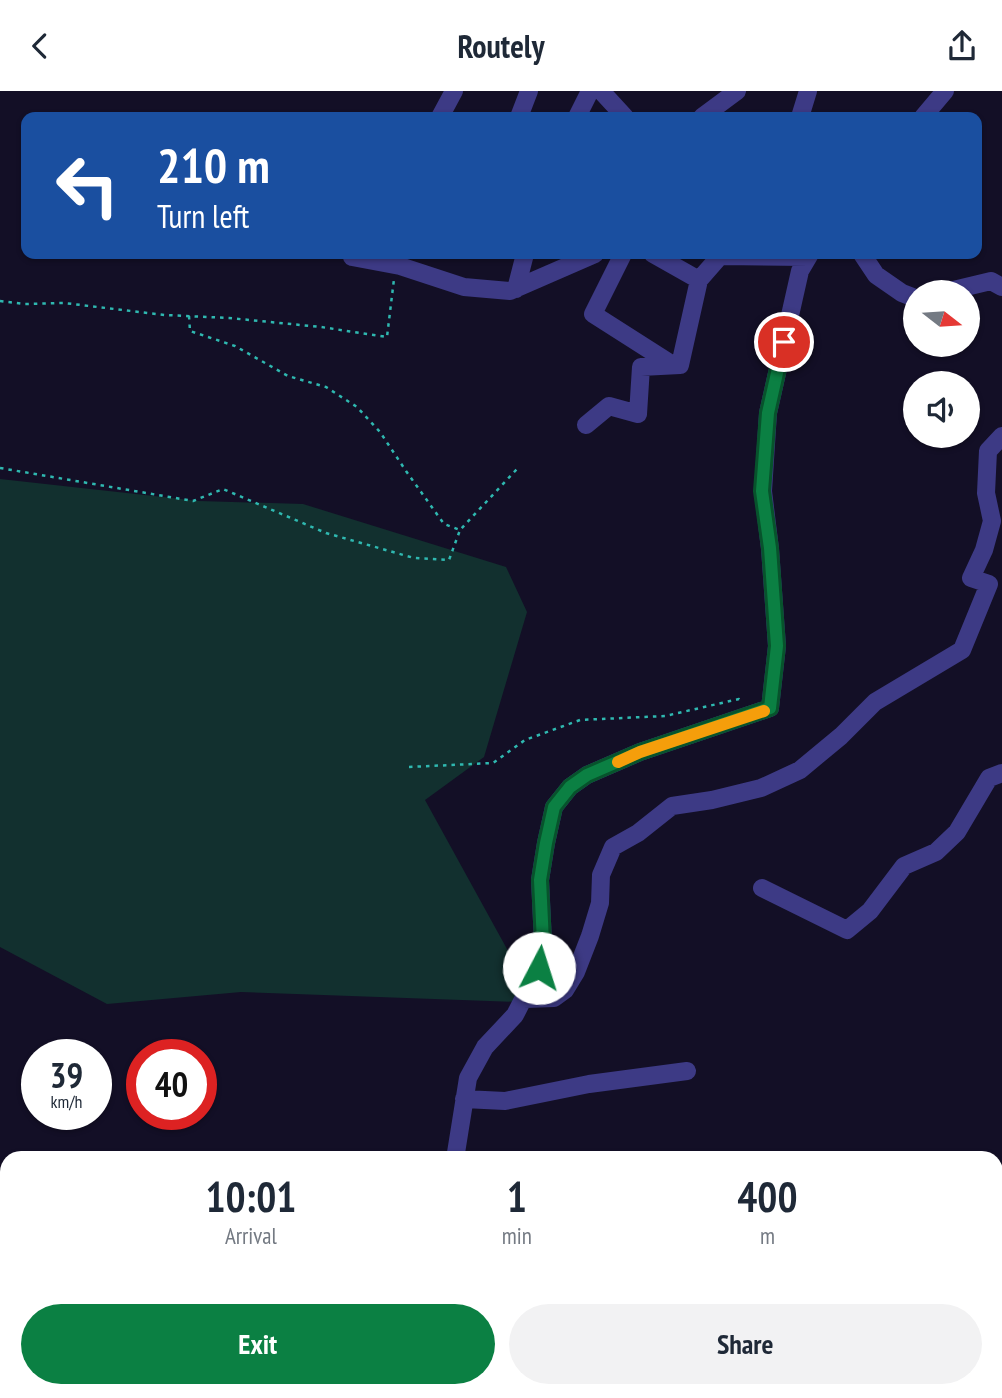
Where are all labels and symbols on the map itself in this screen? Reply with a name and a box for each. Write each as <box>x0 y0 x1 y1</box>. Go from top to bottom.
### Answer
north arrow <box>903 280 980 357</box>
pin <box>754 312 814 372</box>
position arrow <box>502 931 576 1005</box>
speed limit sign: 40 <box>126 1039 217 1130</box>

